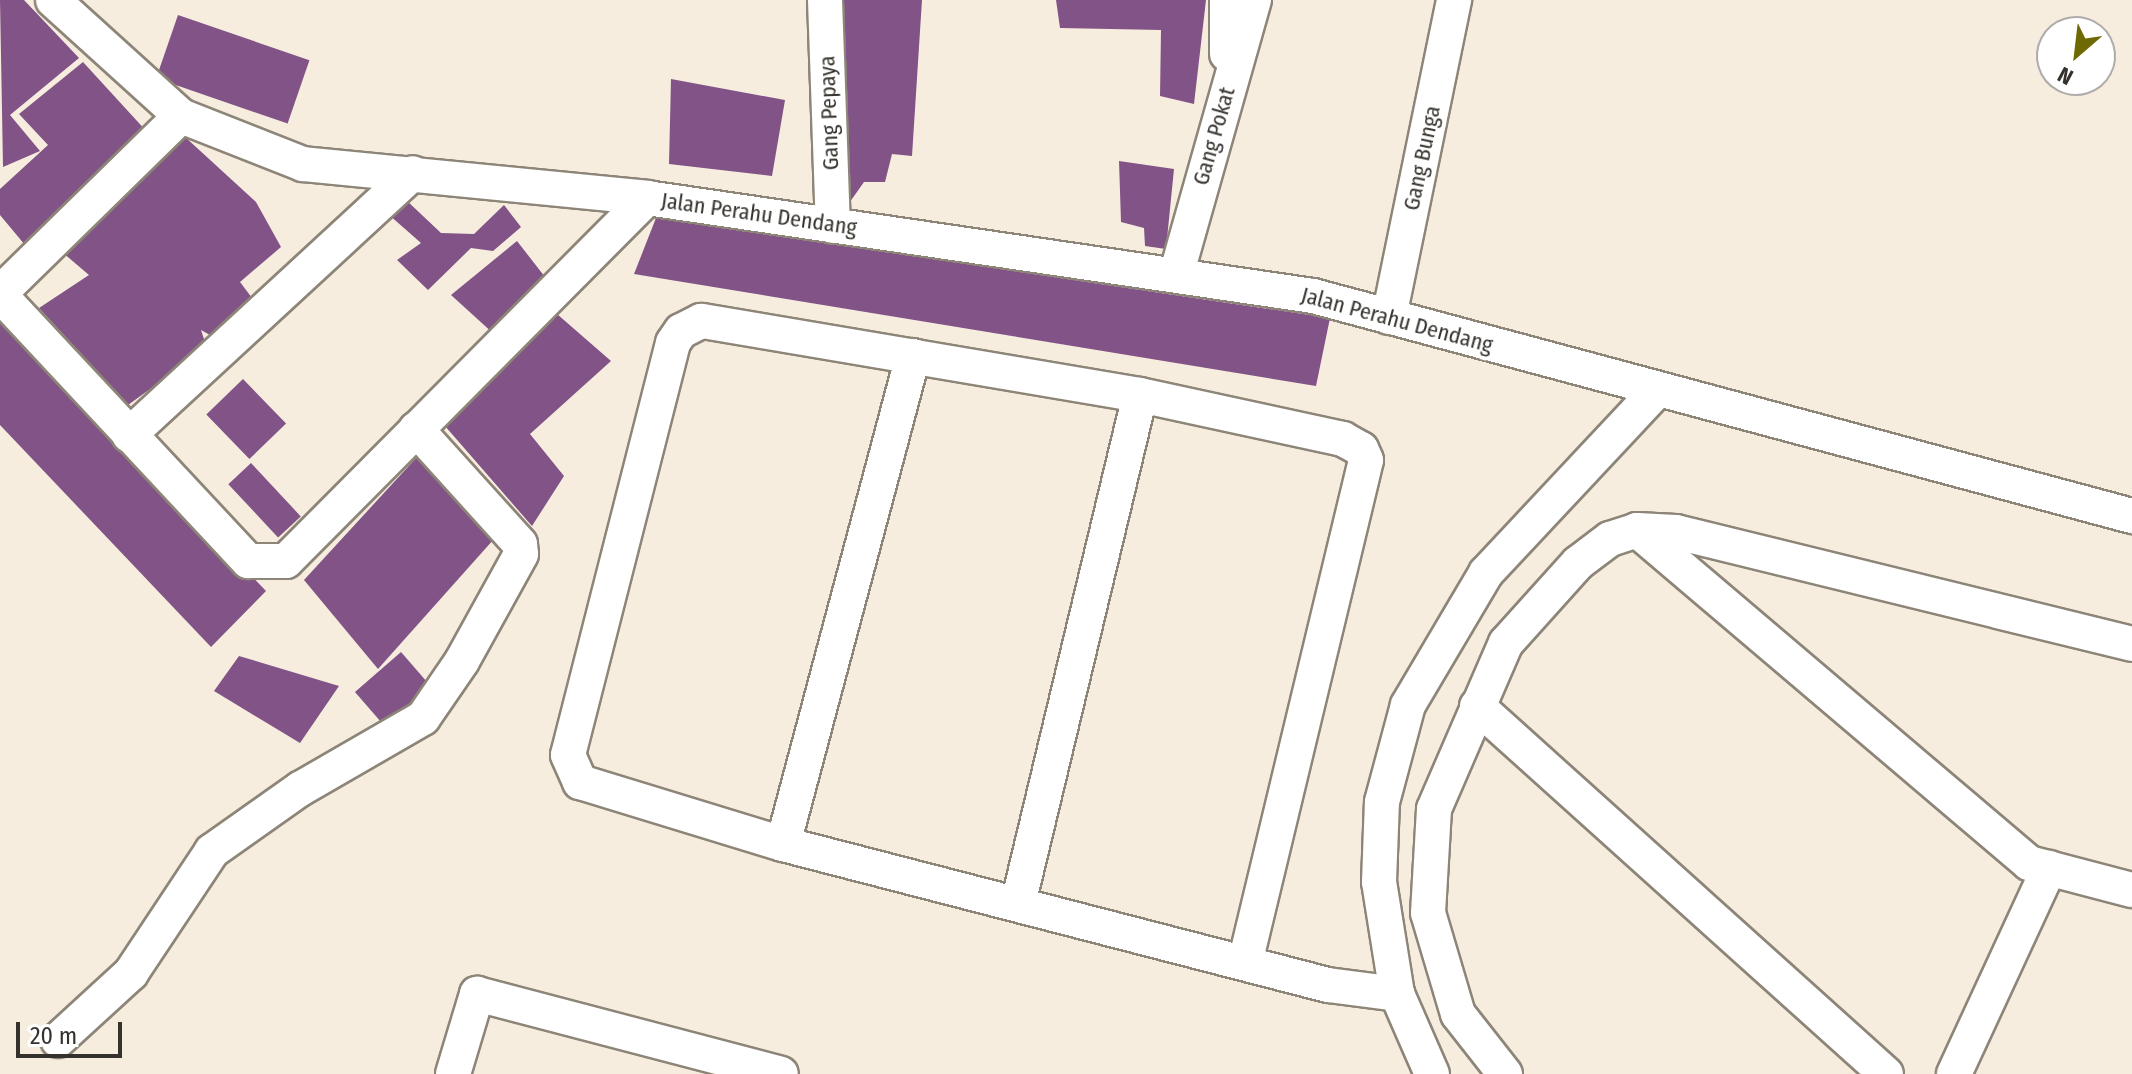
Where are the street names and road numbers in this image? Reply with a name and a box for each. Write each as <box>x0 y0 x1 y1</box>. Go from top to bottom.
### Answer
street label: Gang Pepaya <box>814 55 844 171</box>
street label: Gang Pokat <box>1187 84 1241 188</box>
street label: Gang Bunga <box>1398 103 1446 213</box>
street label: Jalan Perahu Dendang <box>659 187 859 241</box>
street label: Jalan Perahu Dendang <box>1298 282 1496 358</box>

